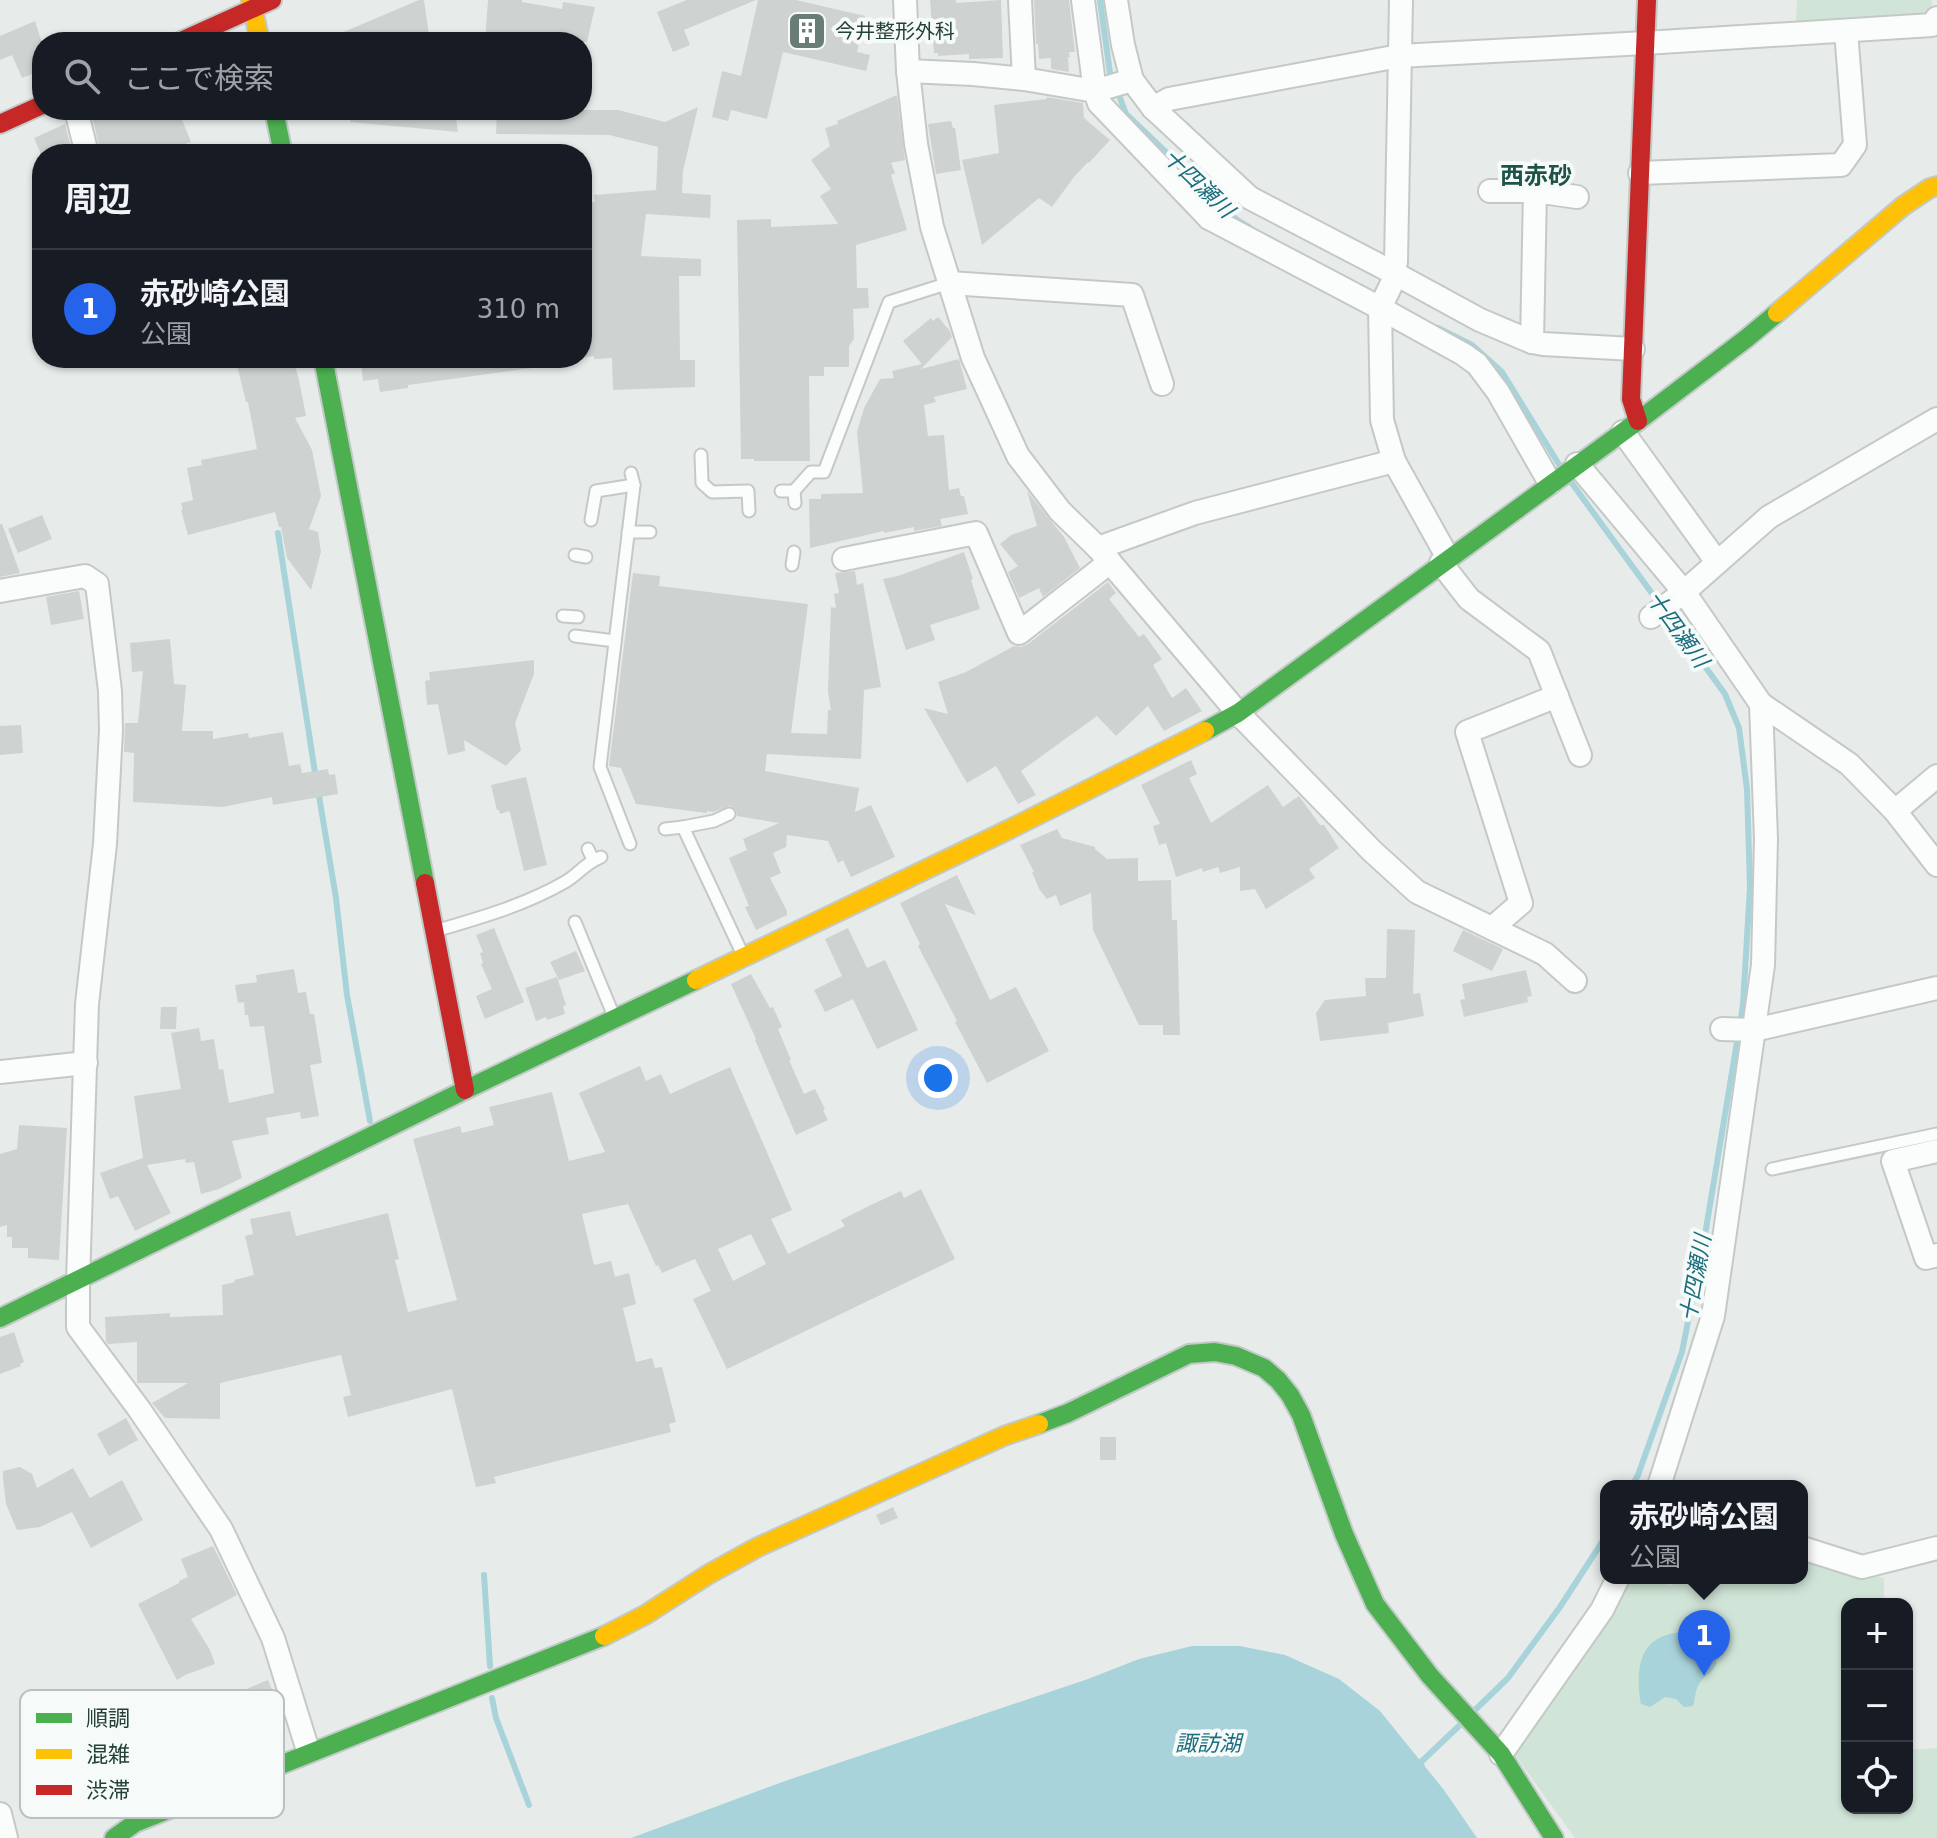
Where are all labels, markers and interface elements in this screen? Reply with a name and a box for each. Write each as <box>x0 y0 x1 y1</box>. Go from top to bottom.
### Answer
building icon: 今井整形外科 <box>786 10 828 52</box>
place label: 今井整形外科 <box>835 19 955 43</box>
search box <box>32 32 592 120</box>
icon: search <box>60 54 104 98</box>
text: ここで検索 <box>124 61 274 96</box>
water label: 十四瀬川 <box>1158 144 1240 224</box>
district label: 西赤砂 <box>1500 162 1572 190</box>
text: 周辺 <box>64 179 132 219</box>
text: 赤砂崎公園 <box>140 276 290 311</box>
text: 1 <box>81 294 99 324</box>
text: 310 m <box>477 294 560 324</box>
text: 公園 <box>140 319 192 349</box>
water label: 十四瀬川 <box>1642 586 1715 674</box>
your location <box>918 1058 958 1098</box>
water label: 十四瀬川 <box>1676 1231 1716 1324</box>
popup <box>1600 1480 1808 1584</box>
text: 赤砂崎公園 <box>1629 1499 1779 1534</box>
text: 公園 <box>1629 1542 1681 1572</box>
map controls <box>1841 1598 1913 1814</box>
button: + <box>1841 1598 1913 1670</box>
pin: 1 <box>1678 1610 1730 1676</box>
button: − <box>1841 1670 1913 1742</box>
legend <box>20 1690 284 1818</box>
text: 順調 <box>86 1706 130 1731</box>
water label: 諏訪湖 <box>1175 1731 1244 1756</box>
text: 混雑 <box>86 1742 130 1767</box>
button: locate <box>1841 1742 1913 1814</box>
text: 渋滞 <box>86 1778 130 1803</box>

